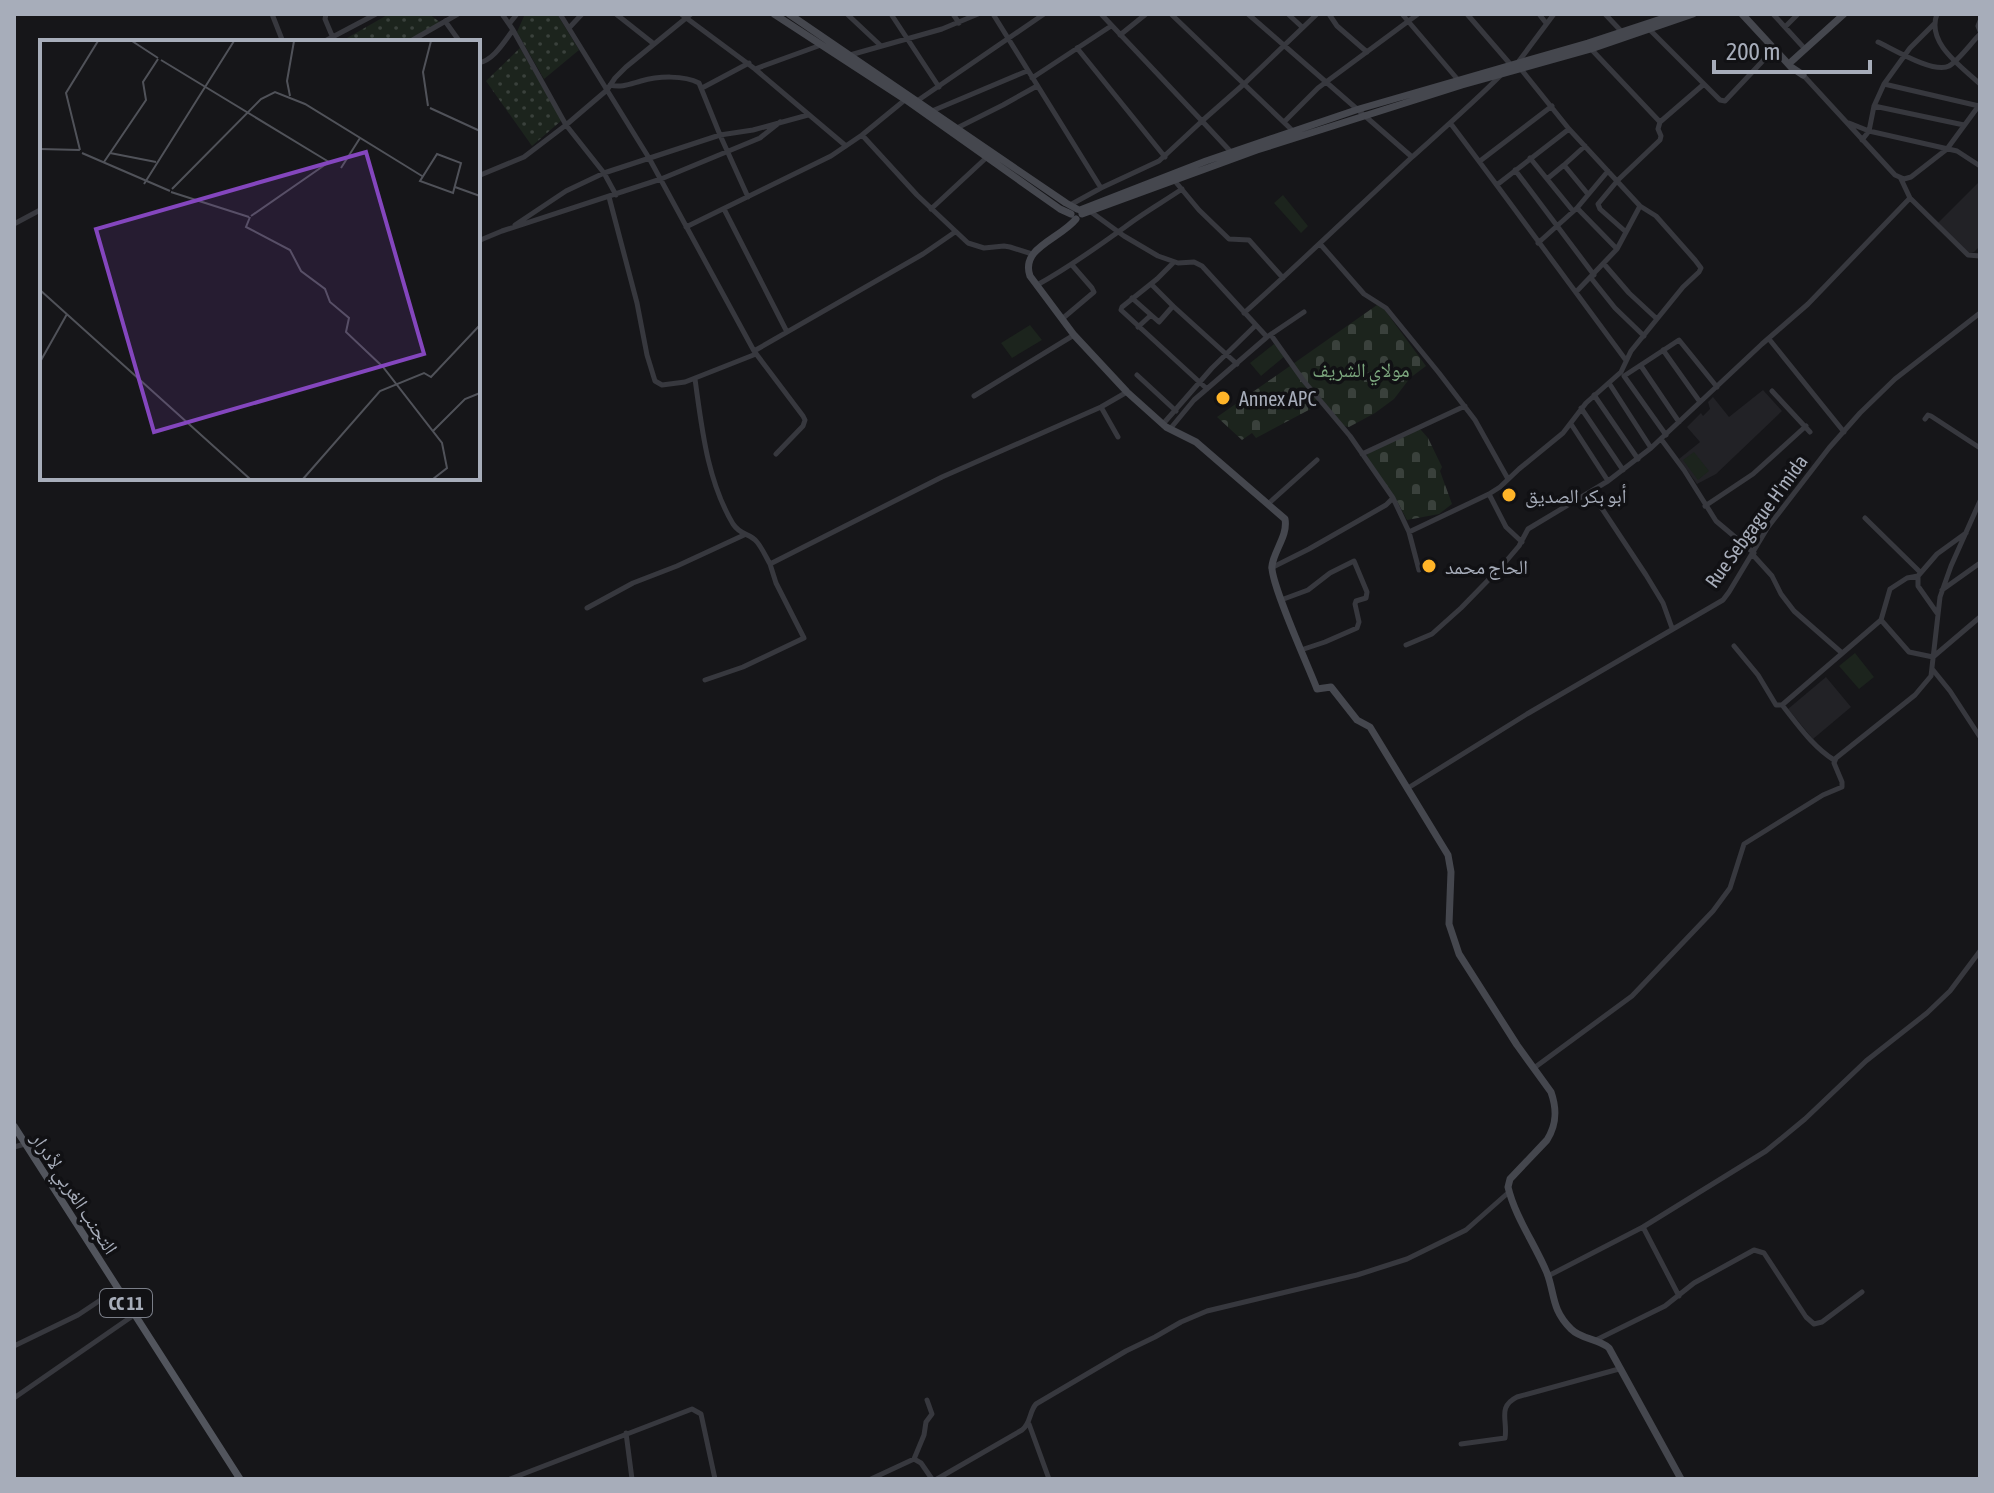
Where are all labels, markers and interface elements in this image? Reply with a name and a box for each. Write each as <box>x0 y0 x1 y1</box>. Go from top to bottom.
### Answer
scale bar <box>1714 24 1870 74</box>
text: 200 m <box>1726 38 1780 65</box>
inset map <box>40 40 480 480</box>
park label: مولاي الشريف <box>1312 358 1410 386</box>
place label: Annex APC <box>1239 387 1317 410</box>
marker: Annex APC <box>1214 389 1232 407</box>
street label: Rue Sebgague H'mida <box>1700 450 1812 592</box>
place label: أبو بكر الصديق <box>1525 484 1627 508</box>
marker: أبو بكر الصديق <box>1500 486 1518 504</box>
place label: الحاج محمد <box>1445 555 1528 580</box>
marker: الحاج محمد <box>1420 557 1438 575</box>
street label: التجنب الغربي لأدرار <box>22 1127 123 1261</box>
road number: CC 11 <box>100 1289 152 1317</box>

